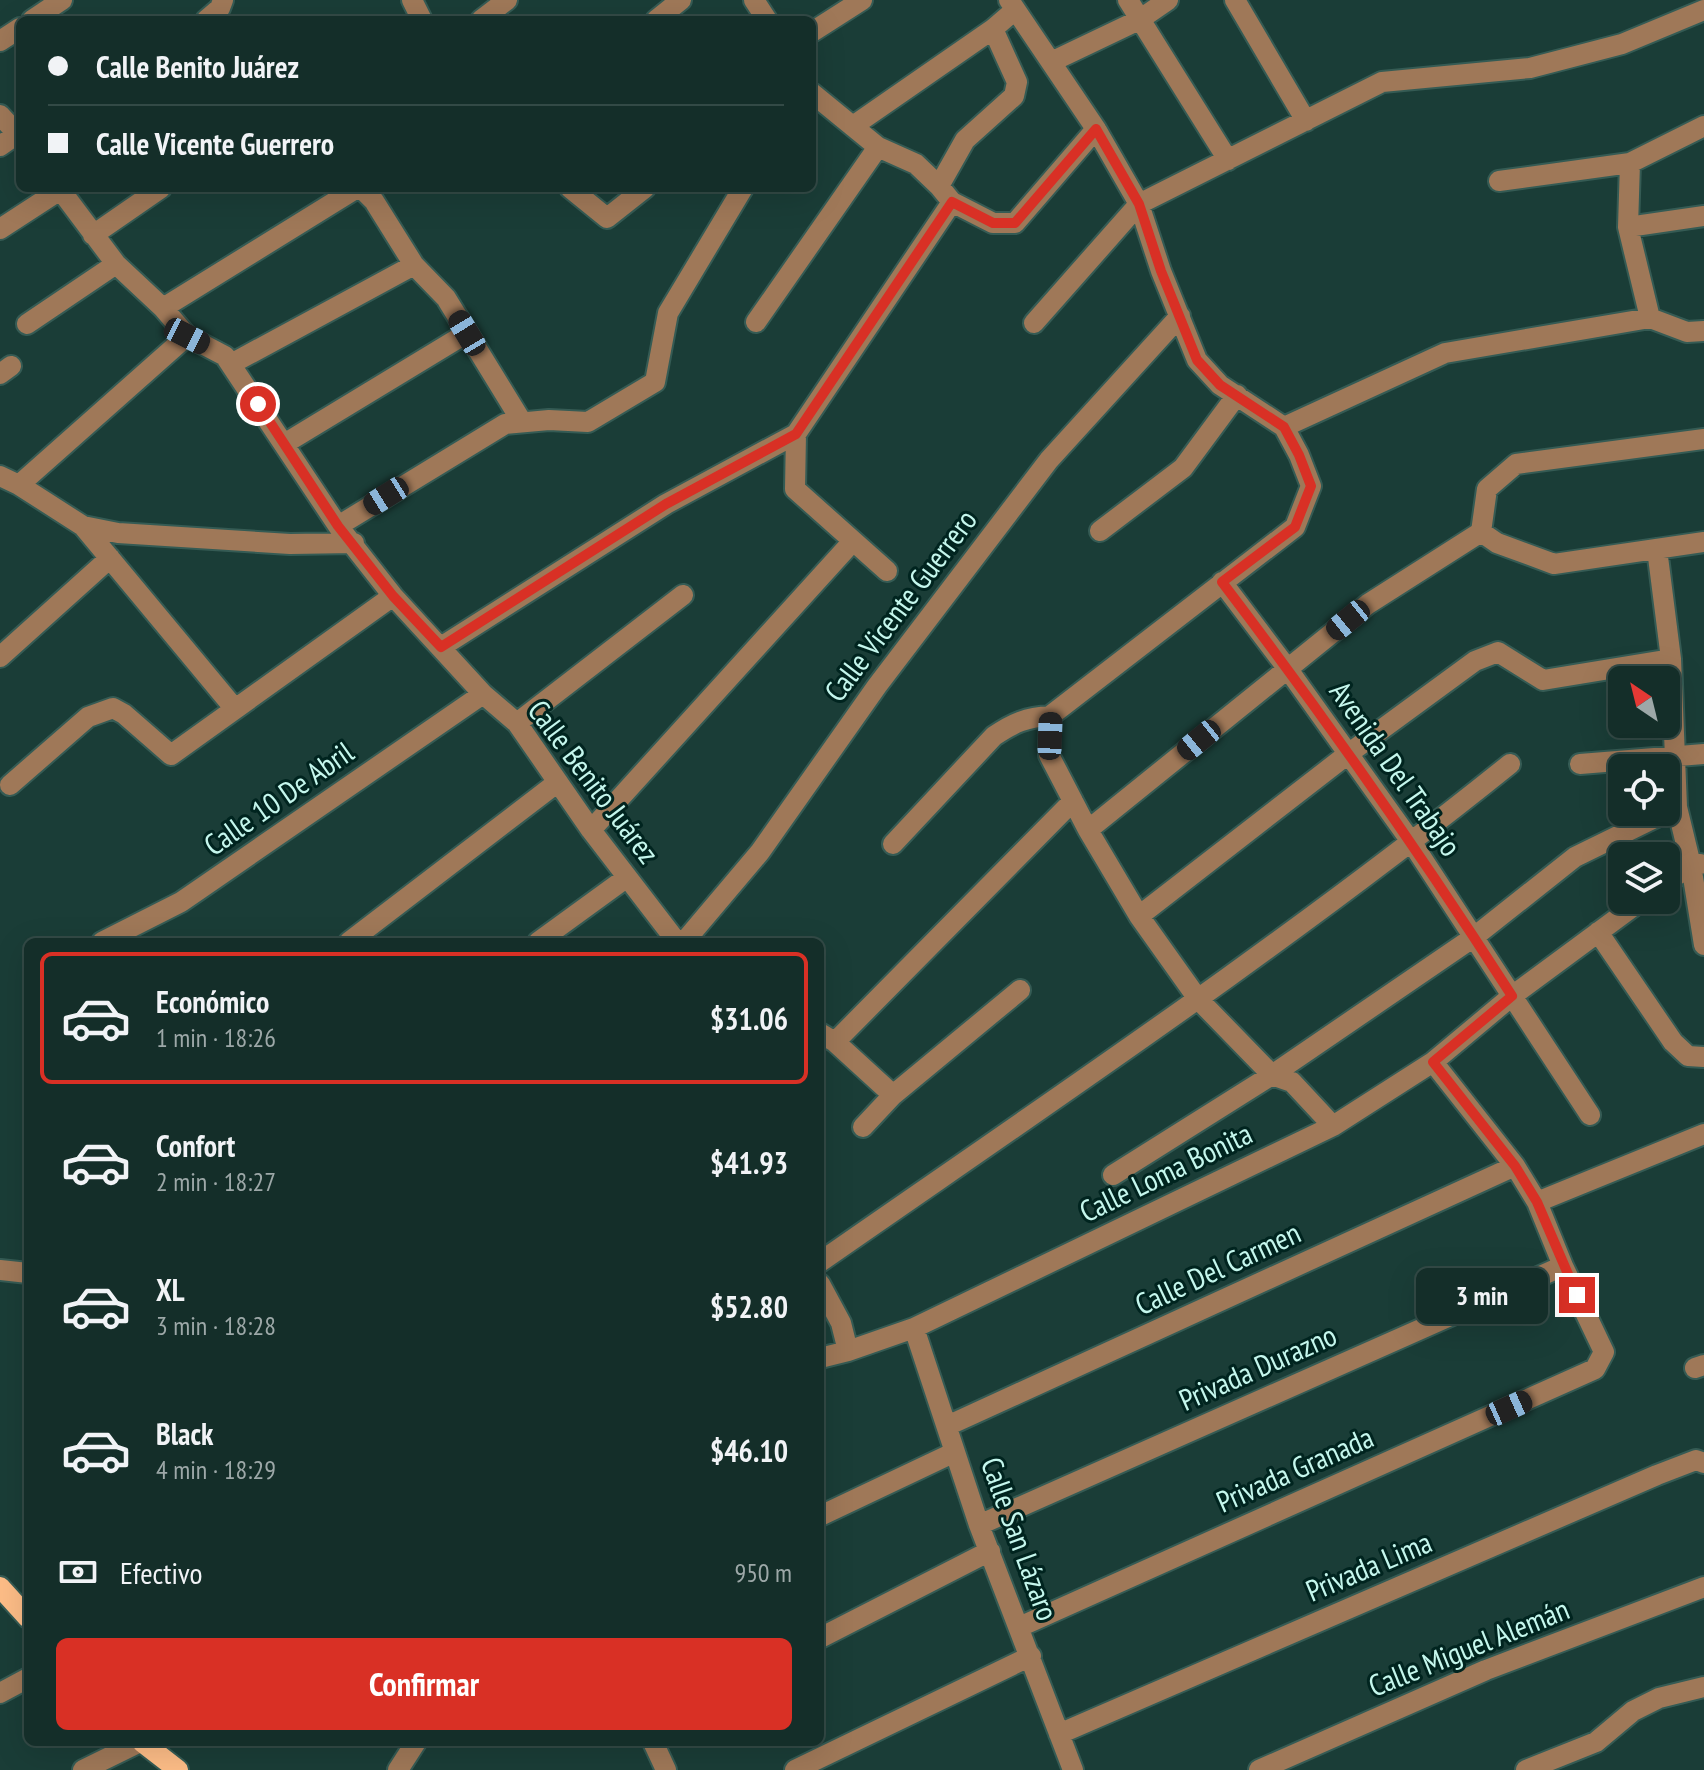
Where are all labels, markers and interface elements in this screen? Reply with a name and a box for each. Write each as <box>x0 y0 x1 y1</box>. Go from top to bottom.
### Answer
text: Calle Benito Juárez <box>96 47 299 86</box>
text: Calle Vicente Guerrero <box>96 124 334 163</box>
car <box>444 306 490 360</box>
car <box>160 314 214 358</box>
route start <box>240 386 276 422</box>
car <box>359 473 413 519</box>
street label: Calle Vicente Guerrero <box>815 501 985 709</box>
car <box>1322 596 1374 644</box>
north arrow <box>1608 666 1680 738</box>
map controls <box>1608 666 1680 914</box>
street label: Avenida Del Trabajo <box>1322 673 1471 863</box>
street label: Calle Benito Juárez <box>520 691 668 871</box>
car <box>1037 712 1063 760</box>
car <box>1173 716 1225 764</box>
street label: Calle 10 De Abril <box>196 732 361 864</box>
button: locate <box>1608 754 1680 826</box>
button: layers <box>1608 842 1680 914</box>
icon: car <box>60 982 132 1054</box>
text: Económico <box>156 982 269 1021</box>
text: $31.06 <box>710 999 788 1038</box>
text: 1 min · 18:26 <box>156 1021 276 1054</box>
street label: Calle Loma Bonita <box>1073 1113 1258 1230</box>
icon: car <box>60 1126 132 1198</box>
text: Confort <box>156 1126 235 1165</box>
text: $41.93 <box>710 1143 788 1182</box>
text: 2 min · 18:27 <box>156 1165 276 1198</box>
street label: Calle Del Carmen <box>1128 1212 1306 1323</box>
callout: 3 min <box>1417 1267 1549 1323</box>
icon: car <box>60 1270 132 1342</box>
text: XL <box>156 1270 185 1309</box>
route end <box>1559 1277 1595 1313</box>
text: 3 min <box>1456 1279 1508 1312</box>
text: $52.80 <box>710 1287 788 1326</box>
text: 3 min · 18:28 <box>156 1309 276 1342</box>
street label: Privada Durazno <box>1173 1315 1342 1419</box>
car <box>1482 1387 1536 1429</box>
icon: car <box>60 1414 132 1486</box>
text: Black <box>156 1414 213 1453</box>
street label: Privada Granada <box>1210 1417 1379 1521</box>
text: $46.10 <box>710 1431 788 1470</box>
street label: Calle San Lázaro <box>973 1452 1068 1625</box>
text: 4 min · 18:29 <box>156 1453 276 1486</box>
street label: Privada Lima <box>1300 1522 1437 1610</box>
icon: cash <box>56 1550 100 1594</box>
text: Efectivo <box>120 1553 203 1592</box>
text: 950 m <box>734 1556 792 1589</box>
street label: Calle Miguel Alemán <box>1362 1589 1574 1705</box>
button: Confirmar <box>56 1638 792 1730</box>

